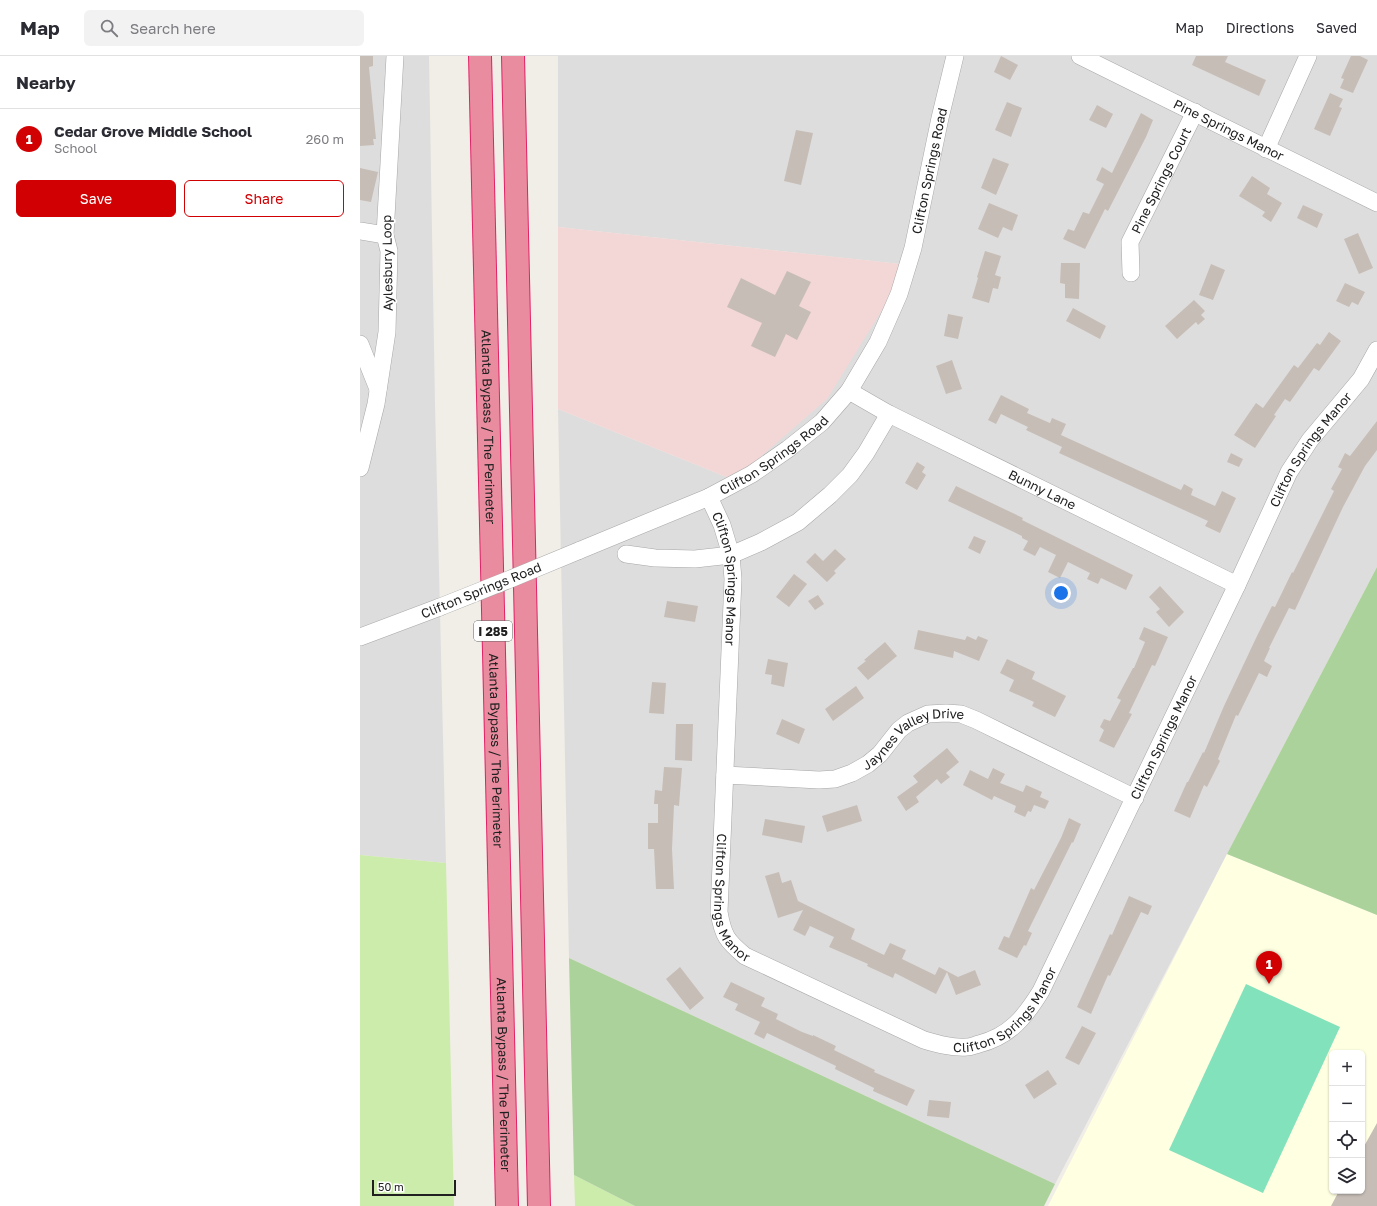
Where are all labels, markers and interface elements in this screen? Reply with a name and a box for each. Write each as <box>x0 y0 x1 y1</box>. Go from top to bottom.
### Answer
search box <box>84 10 364 46</box>
text: Map <box>20 16 60 39</box>
icon: search <box>98 17 120 39</box>
text: Search here <box>130 19 216 37</box>
text: Map <box>1175 19 1204 36</box>
text: Directions <box>1226 19 1294 36</box>
text: Saved <box>1316 19 1357 36</box>
text: Nearby <box>16 72 76 93</box>
street label: Pine Springs Manor <box>1171 96 1287 164</box>
street label: Clifton Springs Road <box>908 106 950 235</box>
text: Cedar Grove Middle School <box>54 122 252 140</box>
street label: Pine Springs Court <box>1128 124 1194 236</box>
text: 1 <box>26 131 32 147</box>
text: 260 m <box>306 131 344 147</box>
text: School <box>54 140 97 156</box>
button: Save <box>16 180 176 217</box>
button: Share <box>184 180 344 217</box>
street label: Aylesbury Loop <box>378 215 396 311</box>
street label: Atlanta Bypass / The Perimeter <box>478 329 499 524</box>
street label: Clifton Springs Manor <box>1266 389 1355 510</box>
street label: Clifton Springs Road <box>717 413 832 498</box>
street label: Bunny Lane <box>1006 466 1079 513</box>
street label: Clifton Springs Manor <box>709 509 741 646</box>
street label: Clifton Springs Road <box>418 559 544 621</box>
your location <box>1051 583 1071 603</box>
road number: I 285 <box>474 621 512 641</box>
street label: Atlanta Bypass / The Perimeter <box>486 653 507 848</box>
street label: Clifton Springs Manor <box>1127 673 1200 802</box>
street label: Jaynes Valley Drive <box>860 705 965 773</box>
street label: Clifton Springs Manor <box>711 833 753 965</box>
pin: 1 <box>1256 951 1282 984</box>
street label: Clifton Springs Manor <box>952 964 1059 1055</box>
street label: Atlanta Bypass / The Perimeter <box>494 977 514 1172</box>
map controls <box>1329 1050 1365 1194</box>
button: + <box>1329 1050 1365 1086</box>
button: − <box>1329 1086 1365 1122</box>
button: locate <box>1329 1122 1365 1158</box>
button: layers <box>1329 1158 1365 1194</box>
scale bar <box>372 1178 456 1197</box>
text: 50 m <box>378 1180 404 1193</box>

